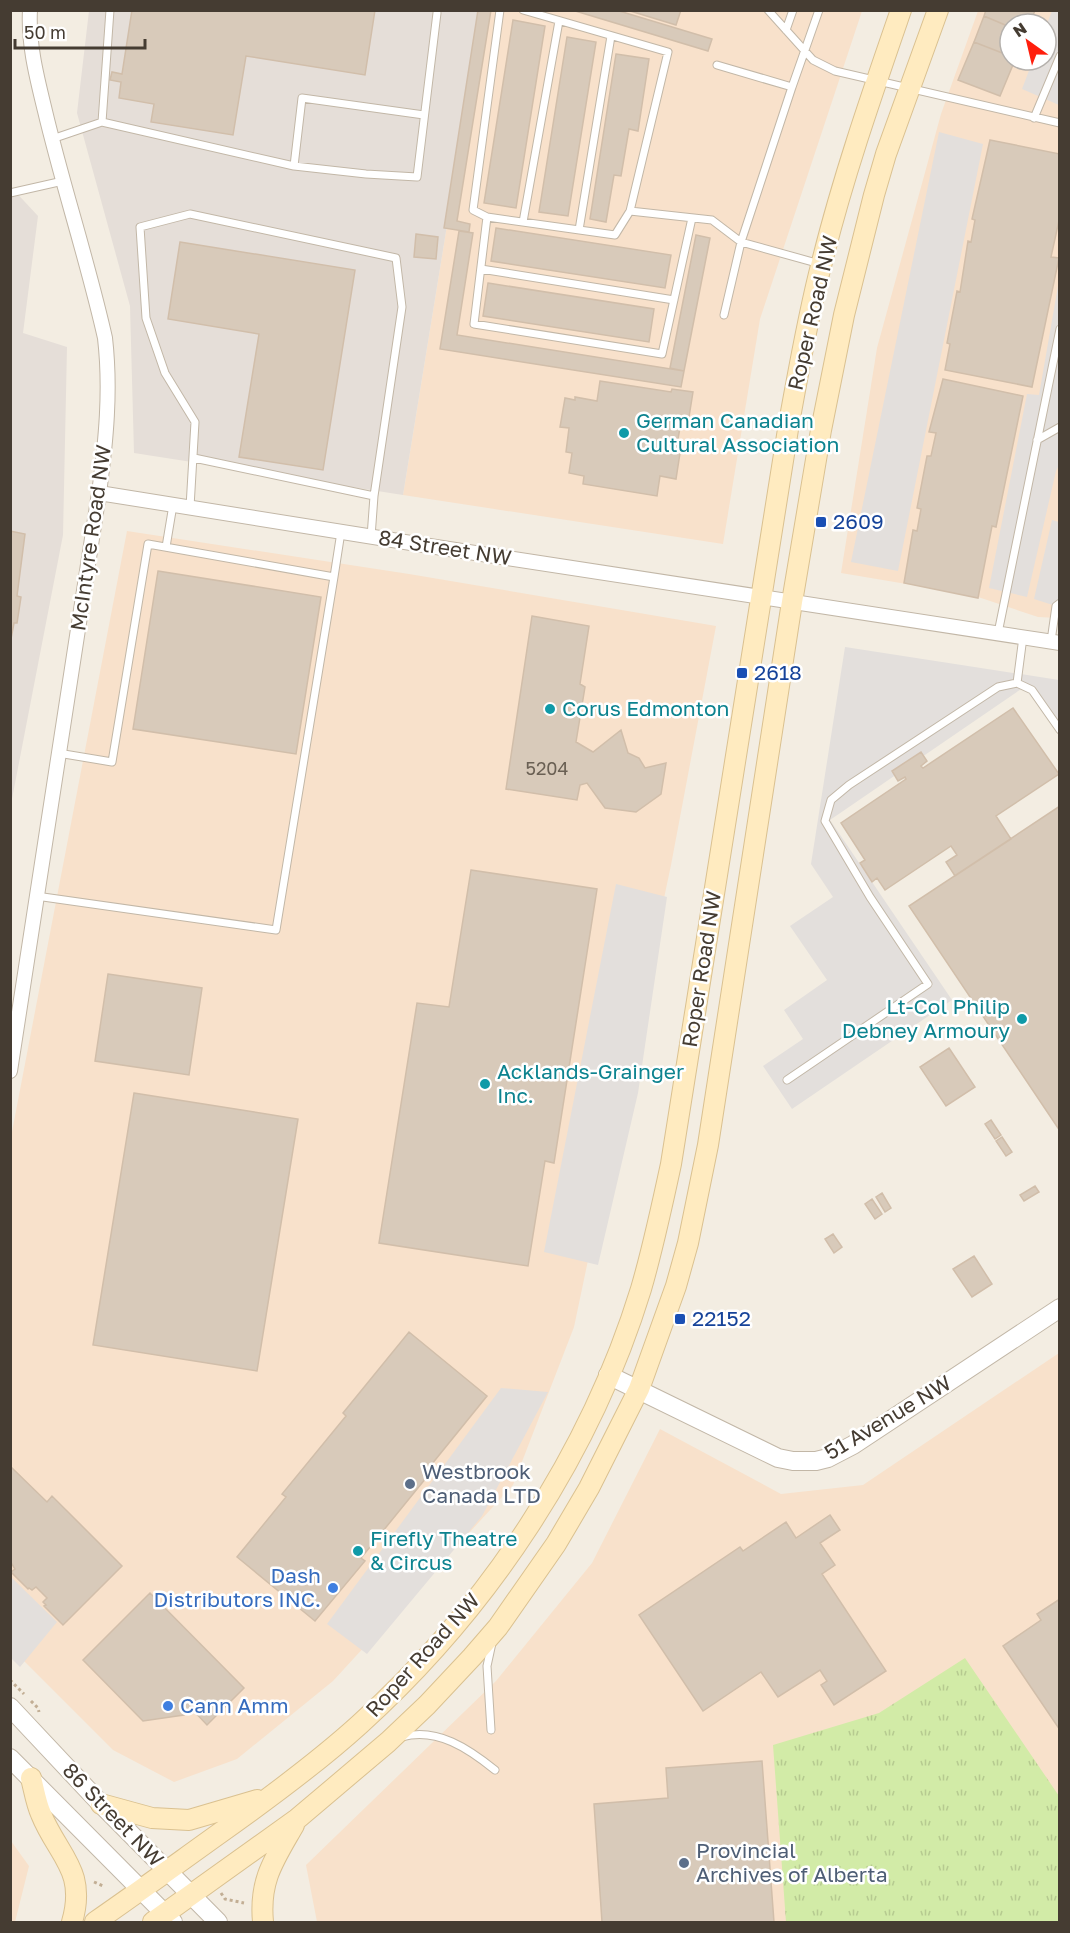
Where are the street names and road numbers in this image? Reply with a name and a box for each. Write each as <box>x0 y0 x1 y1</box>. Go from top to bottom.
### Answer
street label: Roper Road NW <box>782 233 842 393</box>
street label: McIntyre Road NW <box>64 443 116 633</box>
street label: 84 Street NW <box>377 524 514 570</box>
street label: Roper Road NW <box>676 889 726 1049</box>
street label: 51 Avenue NW <box>819 1369 956 1465</box>
street label: Roper Road NW <box>360 1587 485 1722</box>
street label: 86 Street NW <box>58 1757 170 1872</box>

